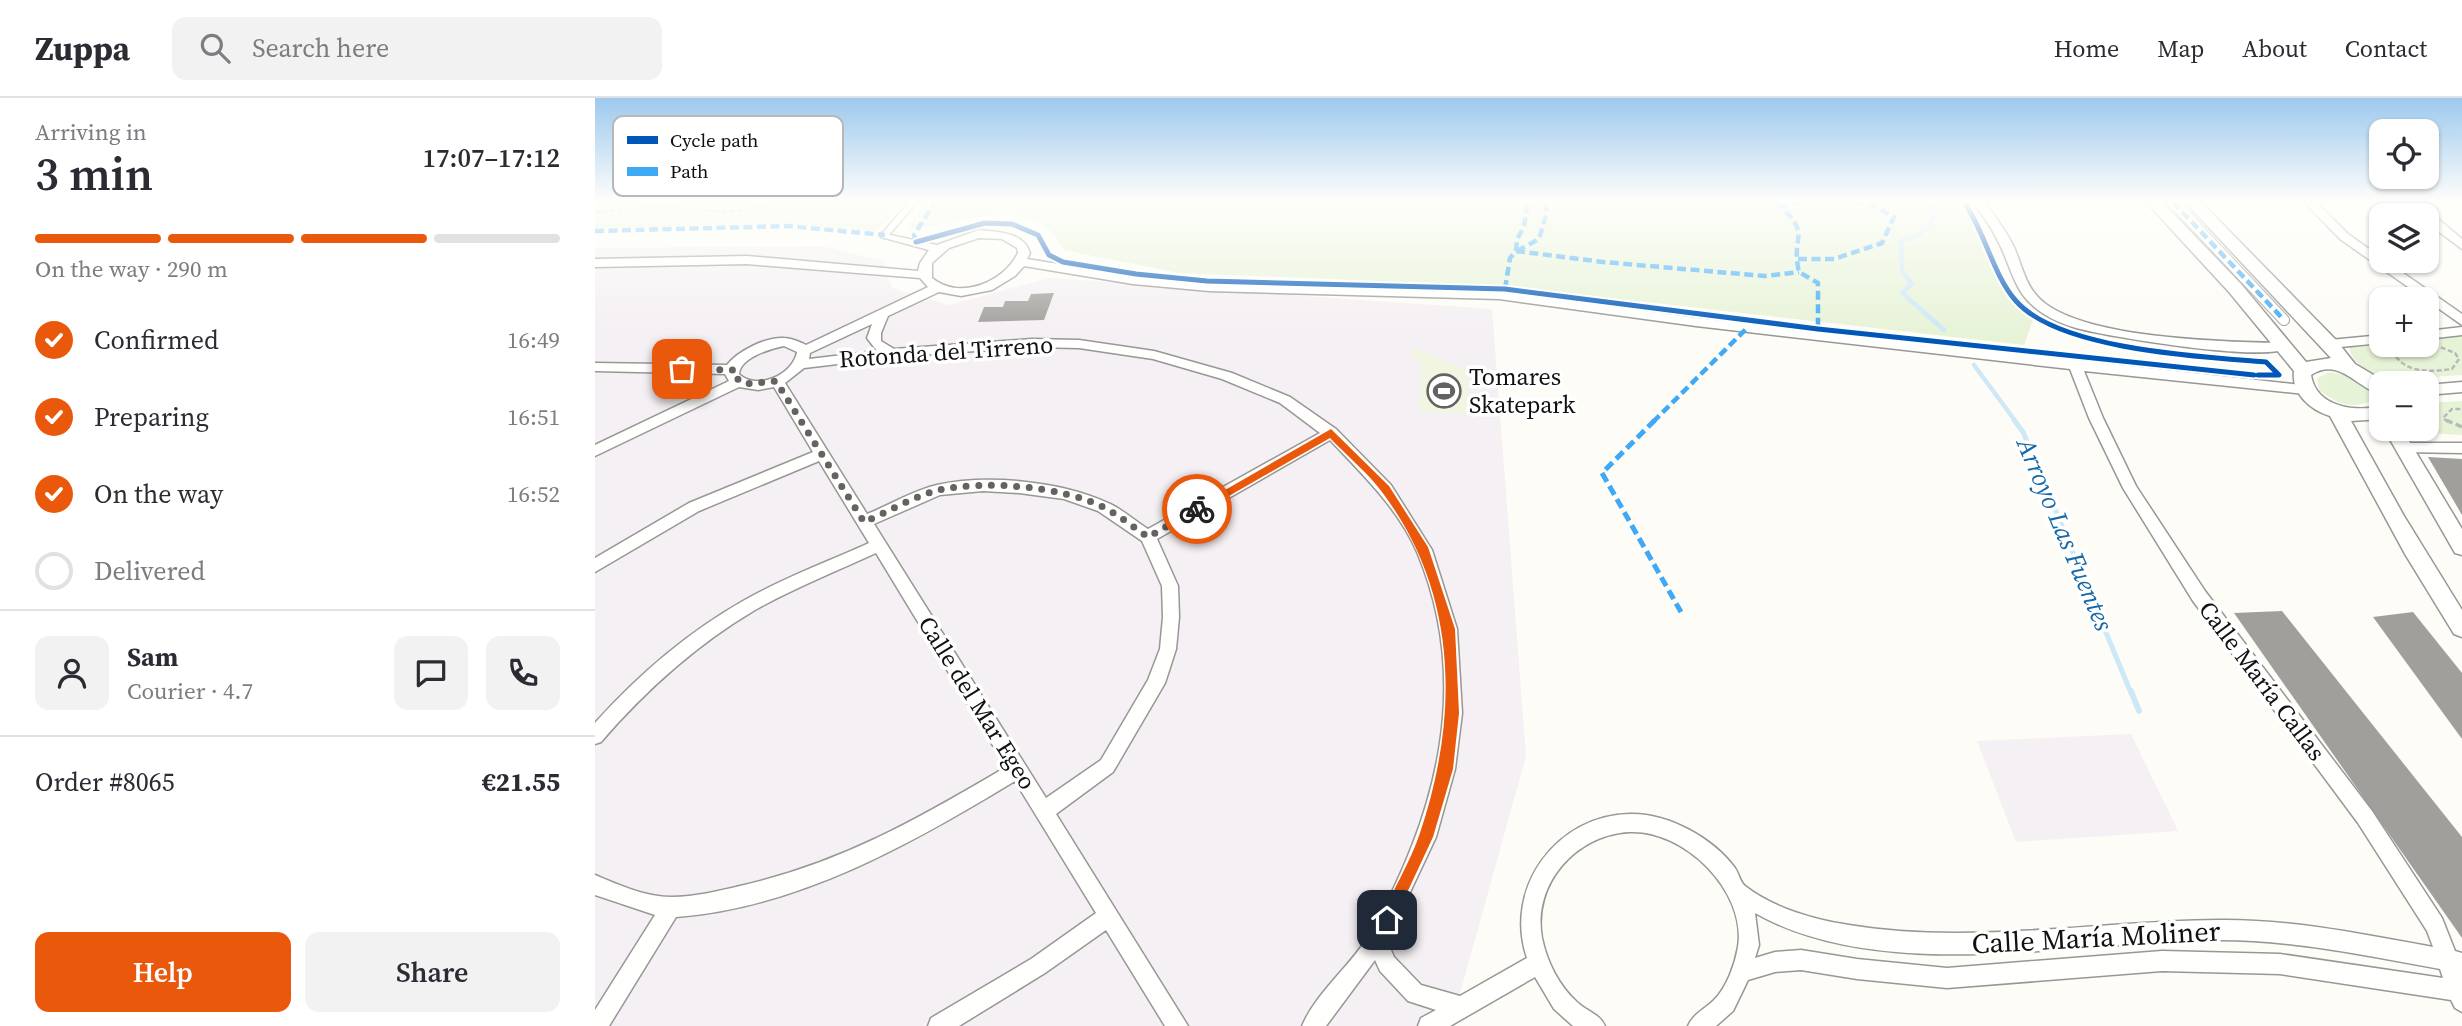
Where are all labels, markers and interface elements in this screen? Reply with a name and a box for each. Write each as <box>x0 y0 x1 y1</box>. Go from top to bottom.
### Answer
search box <box>172 17 662 80</box>
text: Zuppa <box>35 26 130 71</box>
icon: search <box>196 29 234 67</box>
text: Search here <box>252 30 389 66</box>
text: Home <box>2054 32 2119 65</box>
text: Map <box>2157 32 2204 65</box>
text: About <box>2242 32 2307 65</box>
text: Contact <box>2345 32 2427 65</box>
text: Arriving in <box>35 116 147 148</box>
legend <box>613 116 843 196</box>
map controls <box>2369 119 2439 441</box>
button: locate <box>2369 119 2439 189</box>
text: Cycle path <box>670 127 759 153</box>
text: 17:07–17:12 <box>423 140 560 176</box>
text: 3 min <box>35 142 153 205</box>
text: Path <box>670 158 708 184</box>
button: layers <box>2369 203 2439 273</box>
text: On the way · 290 m <box>35 253 228 285</box>
button: + <box>2369 287 2439 357</box>
icon: check <box>35 321 73 359</box>
text: Confirmed <box>94 322 219 358</box>
text: 16:49 <box>507 324 560 356</box>
street label: Rotonda del Tirreno <box>838 328 1054 375</box>
pin <box>652 339 712 399</box>
icon: bag <box>663 350 701 388</box>
place label: Tomares Skatepark <box>1469 360 1576 421</box>
button: − <box>2369 371 2439 441</box>
sports icon: Tomares Skatepark <box>1425 372 1463 410</box>
icon: check <box>35 398 73 436</box>
text: Preparing <box>94 399 209 435</box>
text: 16:51 <box>507 401 560 433</box>
water label: Arroyo Las Fuentes <box>2007 430 2122 637</box>
courier <box>1162 474 1232 544</box>
icon: check <box>35 475 73 513</box>
text: On the way <box>94 476 223 512</box>
text: 16:52 <box>507 478 560 510</box>
icon: bike <box>1178 490 1216 528</box>
text: Delivered <box>94 553 205 589</box>
street label: Calle María Callas <box>2191 594 2333 767</box>
street label: Calle del Mar Egeo <box>911 610 1044 796</box>
button: person <box>35 636 109 710</box>
button: chat <box>394 636 468 710</box>
button: phone <box>486 636 560 710</box>
text: Sam <box>127 639 178 675</box>
text: Courier · 4.7 <box>127 675 253 707</box>
text: Order #8065 <box>35 764 175 800</box>
text: €21.55 <box>482 764 560 800</box>
pin <box>1357 890 1417 950</box>
icon: home <box>1368 901 1406 939</box>
street label: Calle María Moliner <box>1971 912 2221 962</box>
button: Help <box>35 932 291 1012</box>
button: Share <box>305 932 560 1012</box>

